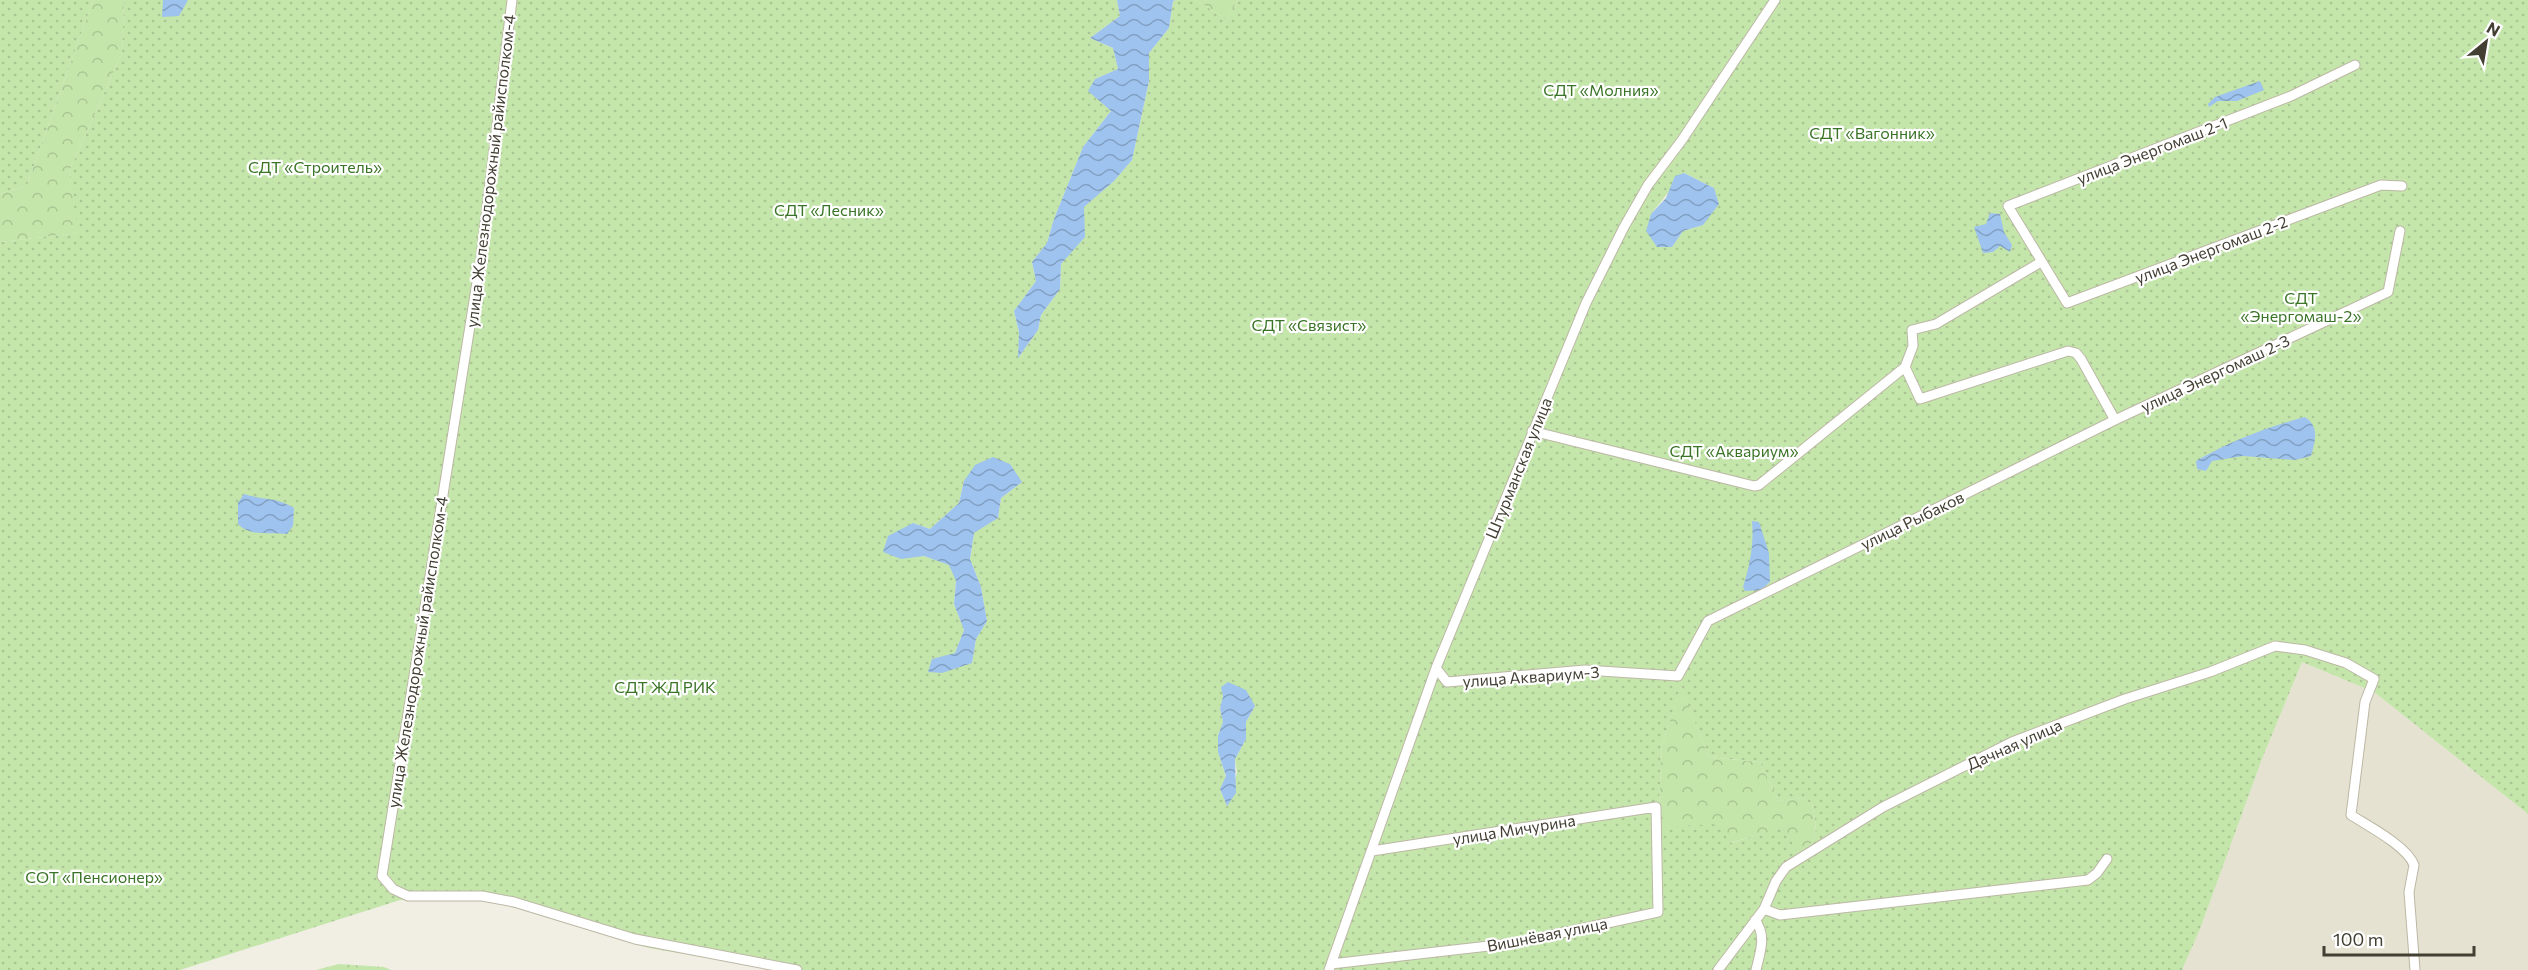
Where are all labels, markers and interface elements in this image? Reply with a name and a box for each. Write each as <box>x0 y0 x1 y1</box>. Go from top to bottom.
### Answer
north arrow <box>2456 12 2516 72</box>
street label: улица Железнодорожный райисполком-4 <box>461 13 519 329</box>
text: N <box>2484 17 2504 40</box>
park label: СДТ «Молния» <box>1543 80 1659 99</box>
street label: улица Энергомаш 2-1 <box>2074 113 2230 187</box>
park label: СДТ «Вагонник» <box>1809 123 1935 142</box>
park label: СДТ «Строитель» <box>248 157 382 176</box>
park label: СДТ «Лесник» <box>774 200 884 219</box>
street label: улица Энергомаш 2-2 <box>2132 211 2290 287</box>
park label: СДТ «Энергомаш-2» <box>2240 288 2362 325</box>
park label: СДТ «Связист» <box>1252 315 1366 334</box>
street label: улица Энергомаш 2-3 <box>2138 330 2292 416</box>
street label: Штурманская улица <box>1481 395 1555 541</box>
park label: СДТ «Аквариум» <box>1669 441 1799 460</box>
street label: улица Рыбаков <box>1857 487 1967 553</box>
street label: улица Железнодорожный райисполком-4 <box>383 494 451 809</box>
street label: улица Аквариум-3 <box>1462 662 1600 690</box>
park label: СДТ ЖД РИК <box>614 677 716 696</box>
street label: Дачная улица <box>1964 715 2064 773</box>
street label: улица Мичурина <box>1451 810 1577 848</box>
park label: СОТ «Пенсионер» <box>25 867 163 886</box>
street label: Вишнёвая улица <box>1485 913 1609 955</box>
scale bar <box>2324 919 2474 957</box>
text: 100 m <box>2333 928 2383 950</box>

